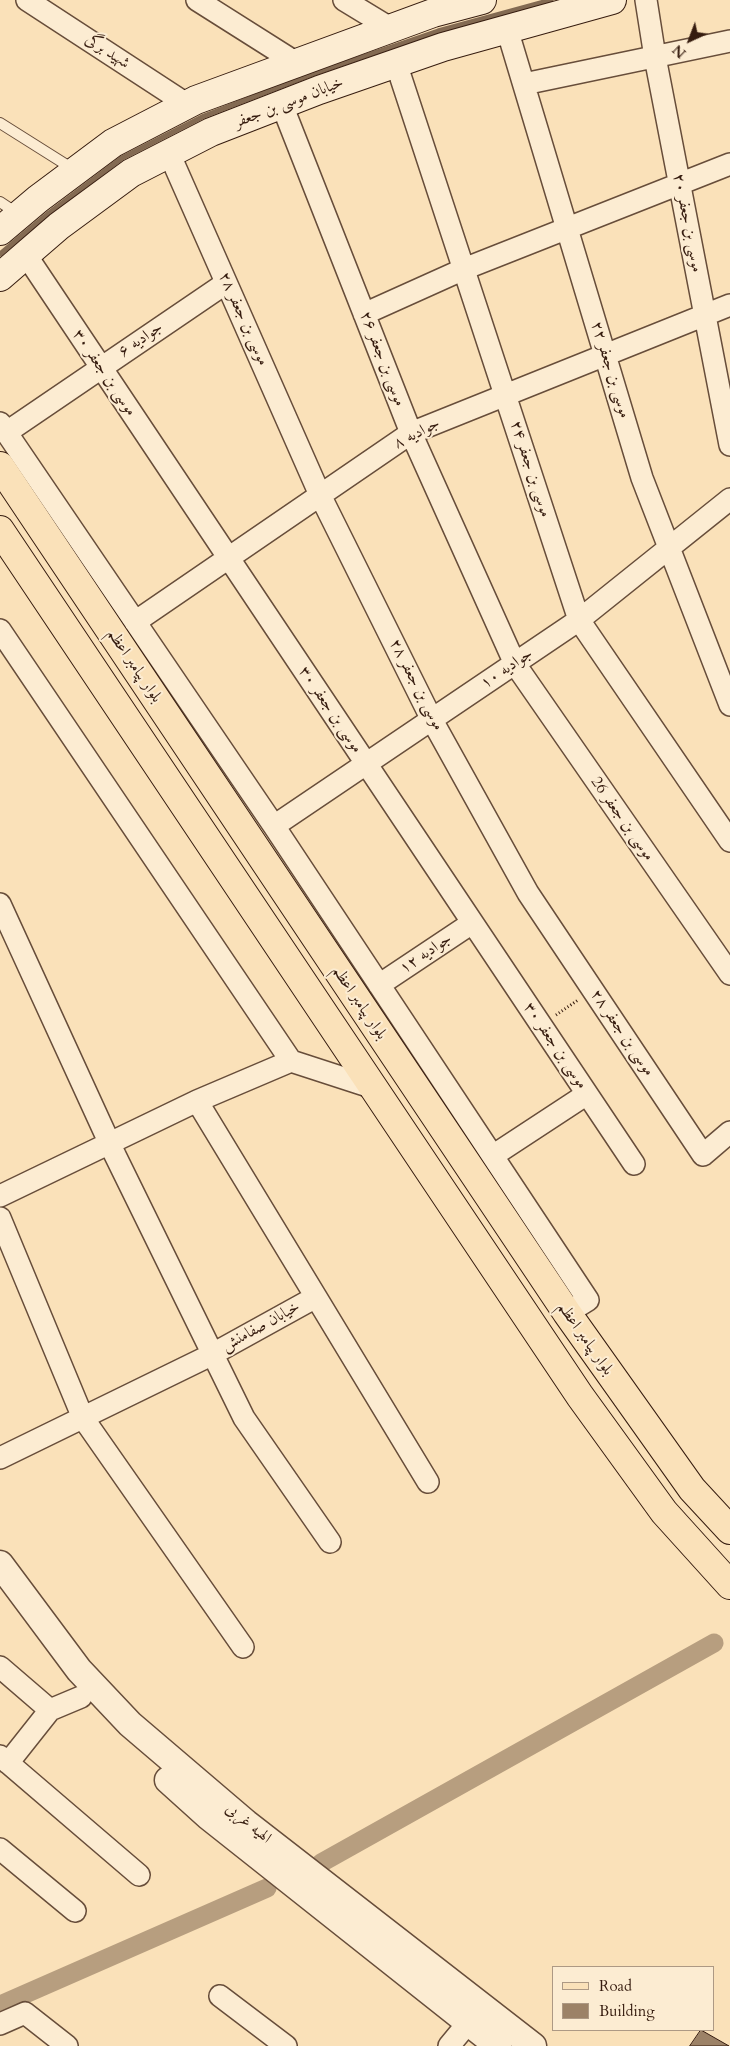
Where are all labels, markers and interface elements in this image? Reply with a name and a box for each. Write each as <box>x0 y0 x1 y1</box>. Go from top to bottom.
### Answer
north arrow <box>665 15 715 65</box>
street label: شهید برگی <box>81 30 133 74</box>
text: N <box>669 40 690 62</box>
street label: خیابان موسی بن جعفر <box>232 73 346 133</box>
street label: موسی بن جعفر ۲۰ <box>668 172 706 274</box>
street label: موسی بن جعفر ۲۸ <box>214 269 272 369</box>
street label: موسی بن جعفر ۲۶ <box>355 309 409 409</box>
street label: جوادیه ۶ <box>115 318 167 362</box>
street label: موسی بن جعفر ۲۲ <box>586 319 634 421</box>
street label: موسی بن جعفر ۳۰ <box>68 326 140 420</box>
street label: جوادیه ۸ <box>391 414 443 454</box>
street label: موسی بن جعفر ۲۴ <box>505 418 555 520</box>
street label: بلوار پیامبر اعظم <box>102 625 166 707</box>
street label: موسی بن جعفر ۲۸ <box>385 636 447 734</box>
street label: جوادیه ۱۰ <box>477 645 537 693</box>
street label: موسی بن جعفر ۳۰ <box>294 663 366 757</box>
street label: موسی بن جعفر 26 <box>586 773 658 865</box>
street label: جوادیه ۱۲ <box>396 930 456 978</box>
street label: بلوار پیامبر اعظم <box>327 962 391 1044</box>
street label: موسی بن جعفر ۲۸ <box>586 986 658 1080</box>
street label: موسی بن جعفر ۳۰ <box>519 999 591 1093</box>
street label: خیابان صفامنش <box>219 1298 303 1356</box>
street label: بلوار پیامبر اعظم <box>553 1299 617 1379</box>
street label: الهیه غربی <box>221 1800 275 1848</box>
legend <box>552 1966 715 2031</box>
text: Road <box>599 1976 632 1996</box>
text: Building <box>599 2001 655 2021</box>

